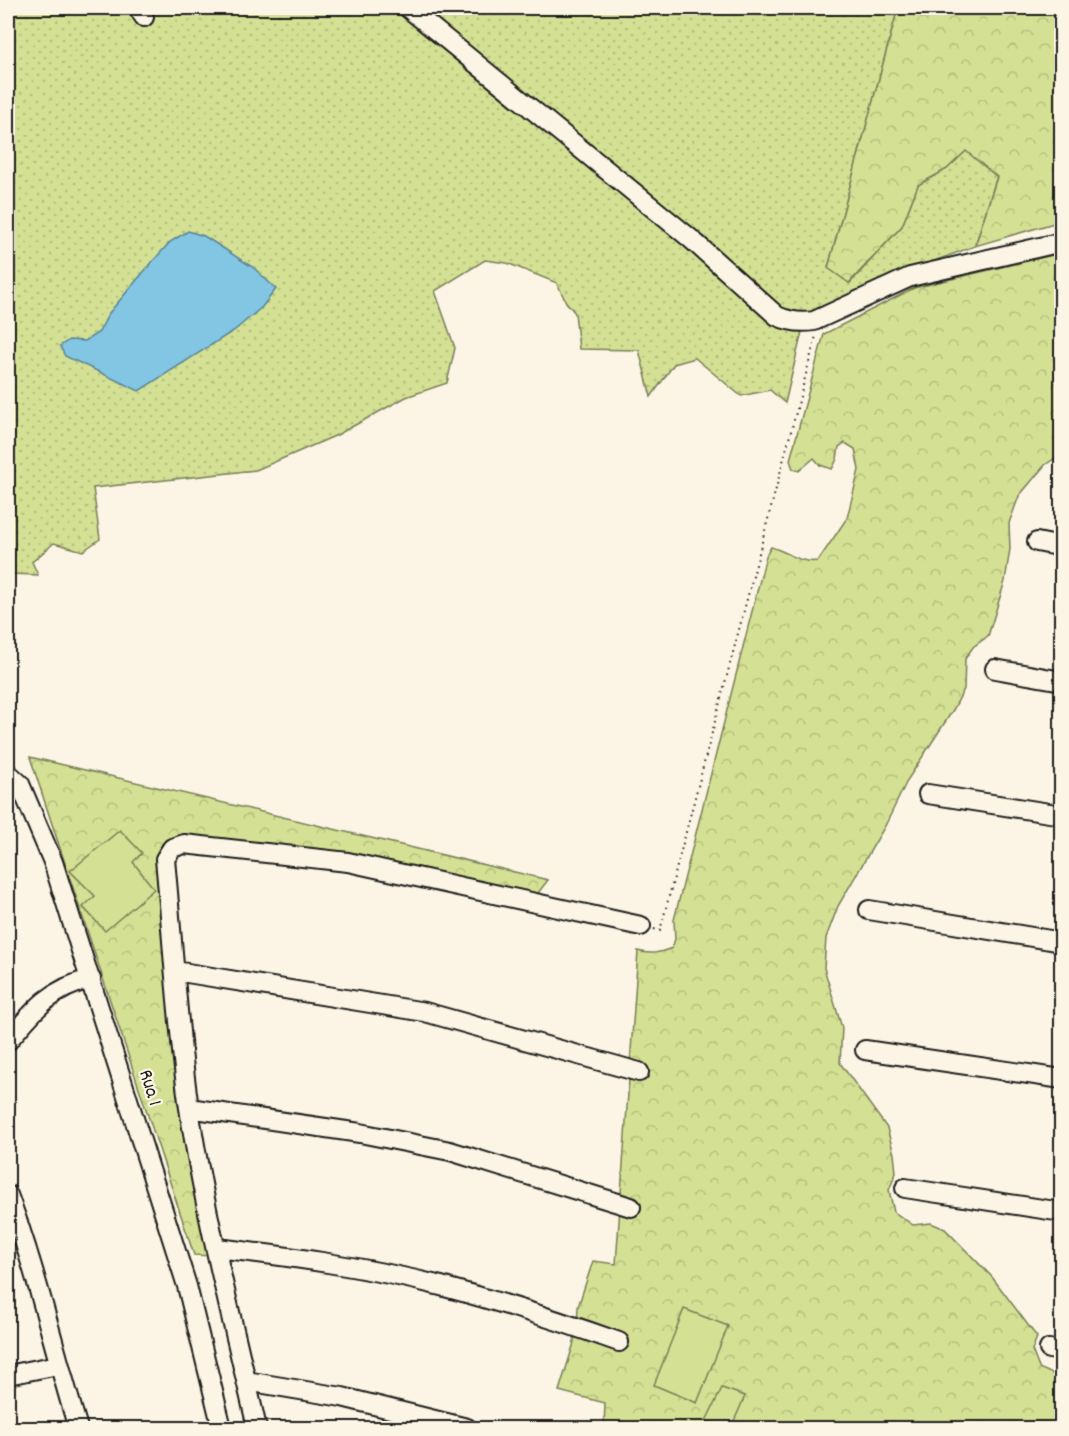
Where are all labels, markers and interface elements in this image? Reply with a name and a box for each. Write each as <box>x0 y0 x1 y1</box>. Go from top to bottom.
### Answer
street label: Rua 1 <box>130 1066 168 1110</box>

